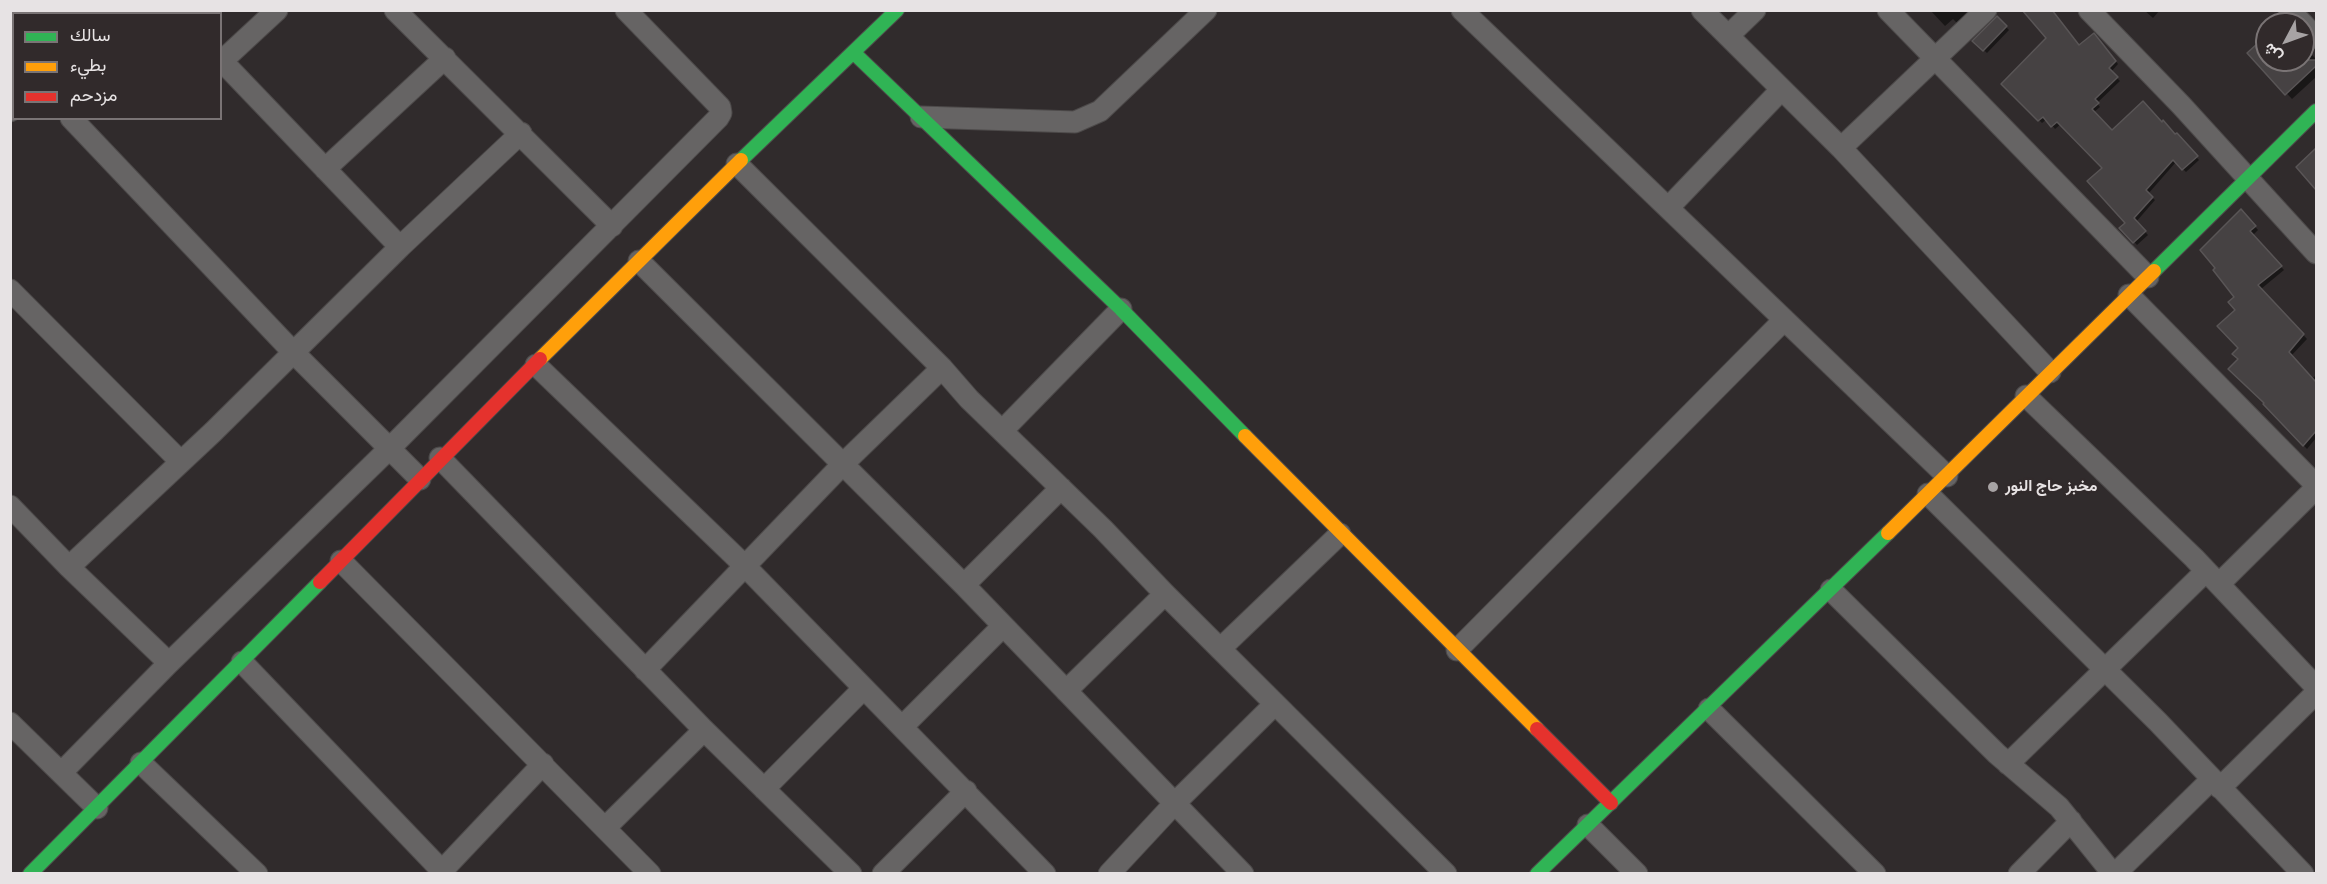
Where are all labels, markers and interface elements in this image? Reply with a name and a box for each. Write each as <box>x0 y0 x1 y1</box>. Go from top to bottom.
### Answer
legend <box>12 12 222 120</box>
north arrow <box>2255 12 2315 72</box>
text: سالك <box>70 24 110 45</box>
text: ش <box>2259 39 2286 66</box>
text: بطيء <box>70 54 106 75</box>
text: مزدحم <box>70 84 117 105</box>
place label: مخبز حاج النور <box>2005 477 2098 497</box>
marker: مخبز حاج النور <box>1986 480 2000 494</box>

